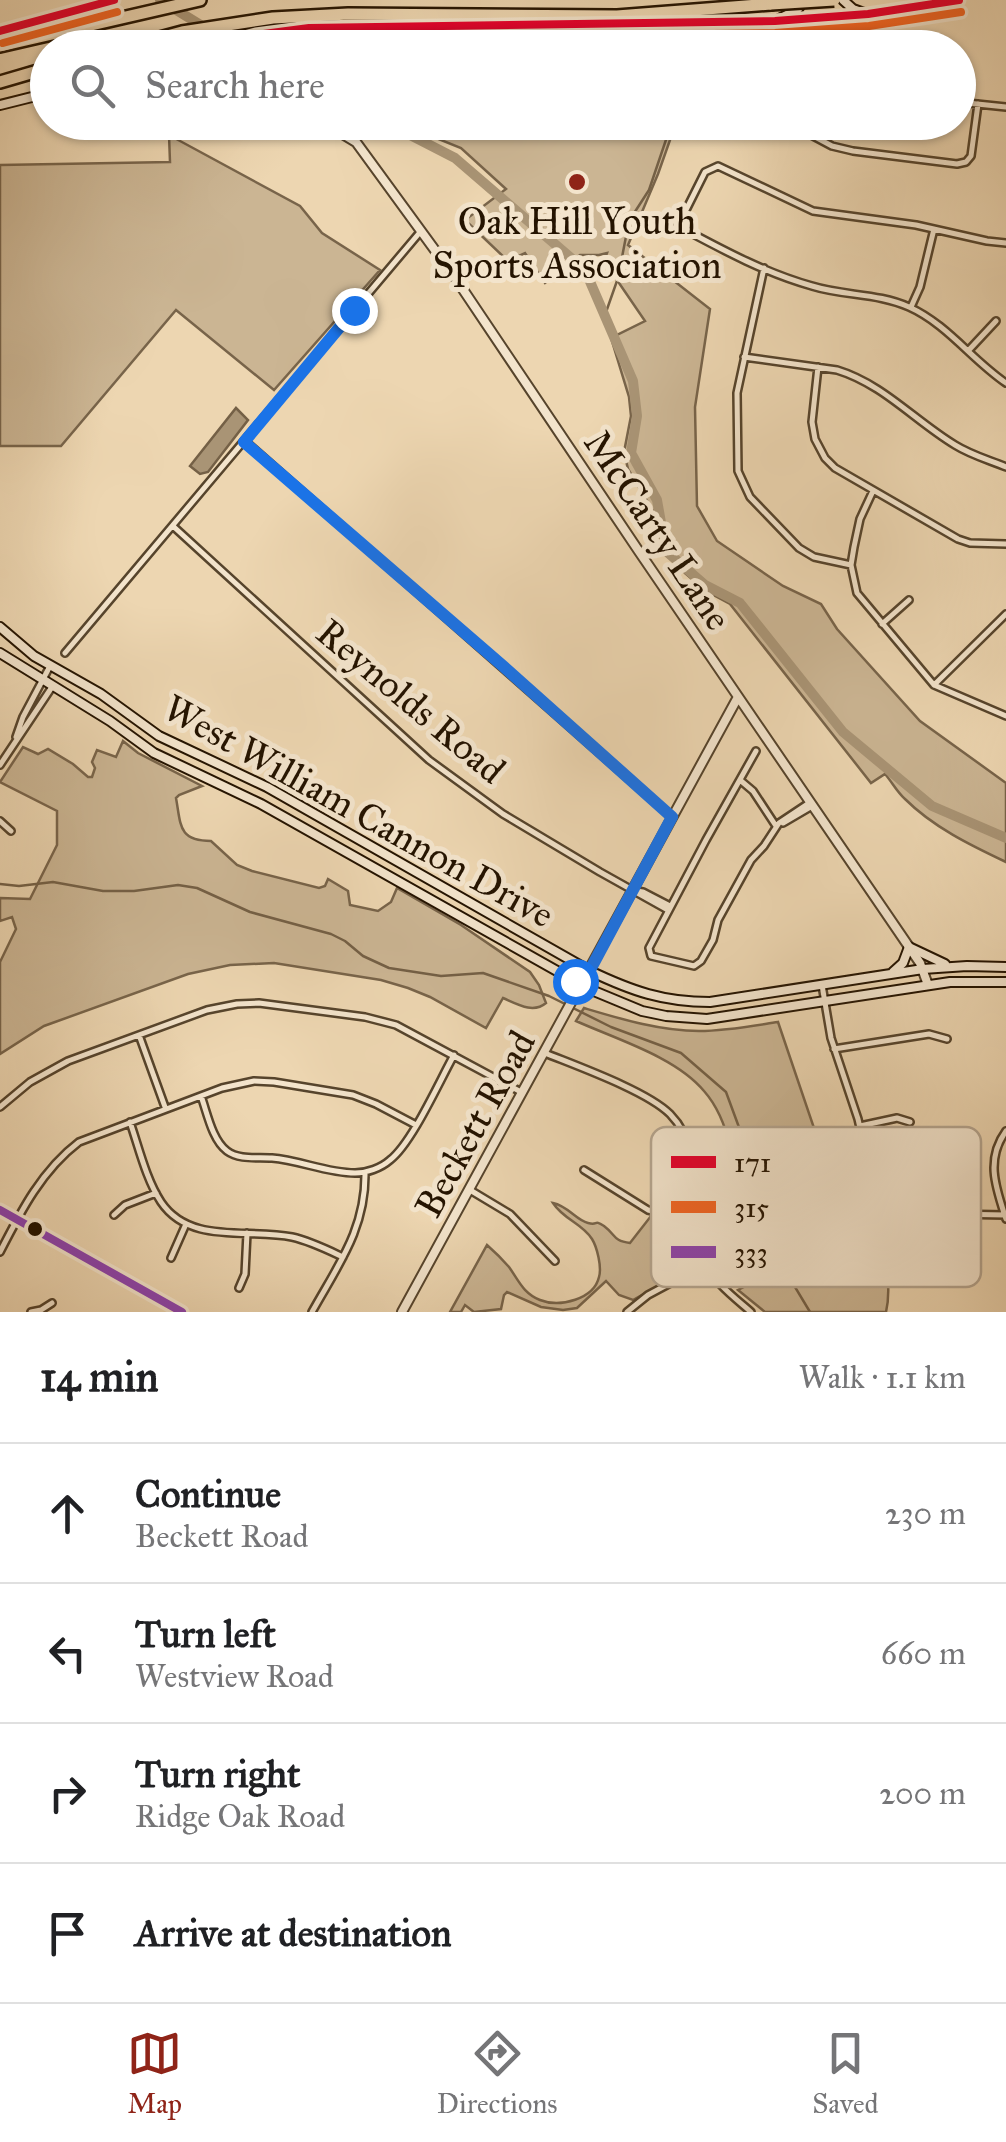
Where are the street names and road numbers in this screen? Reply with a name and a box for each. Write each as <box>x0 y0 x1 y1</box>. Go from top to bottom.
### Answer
street label: McCarty Lane <box>574 421 742 639</box>
street label: Reynolds Road <box>307 609 515 793</box>
street label: West William Cannon Drive <box>156 685 562 937</box>
street label: Beckett Road <box>405 1023 545 1225</box>

